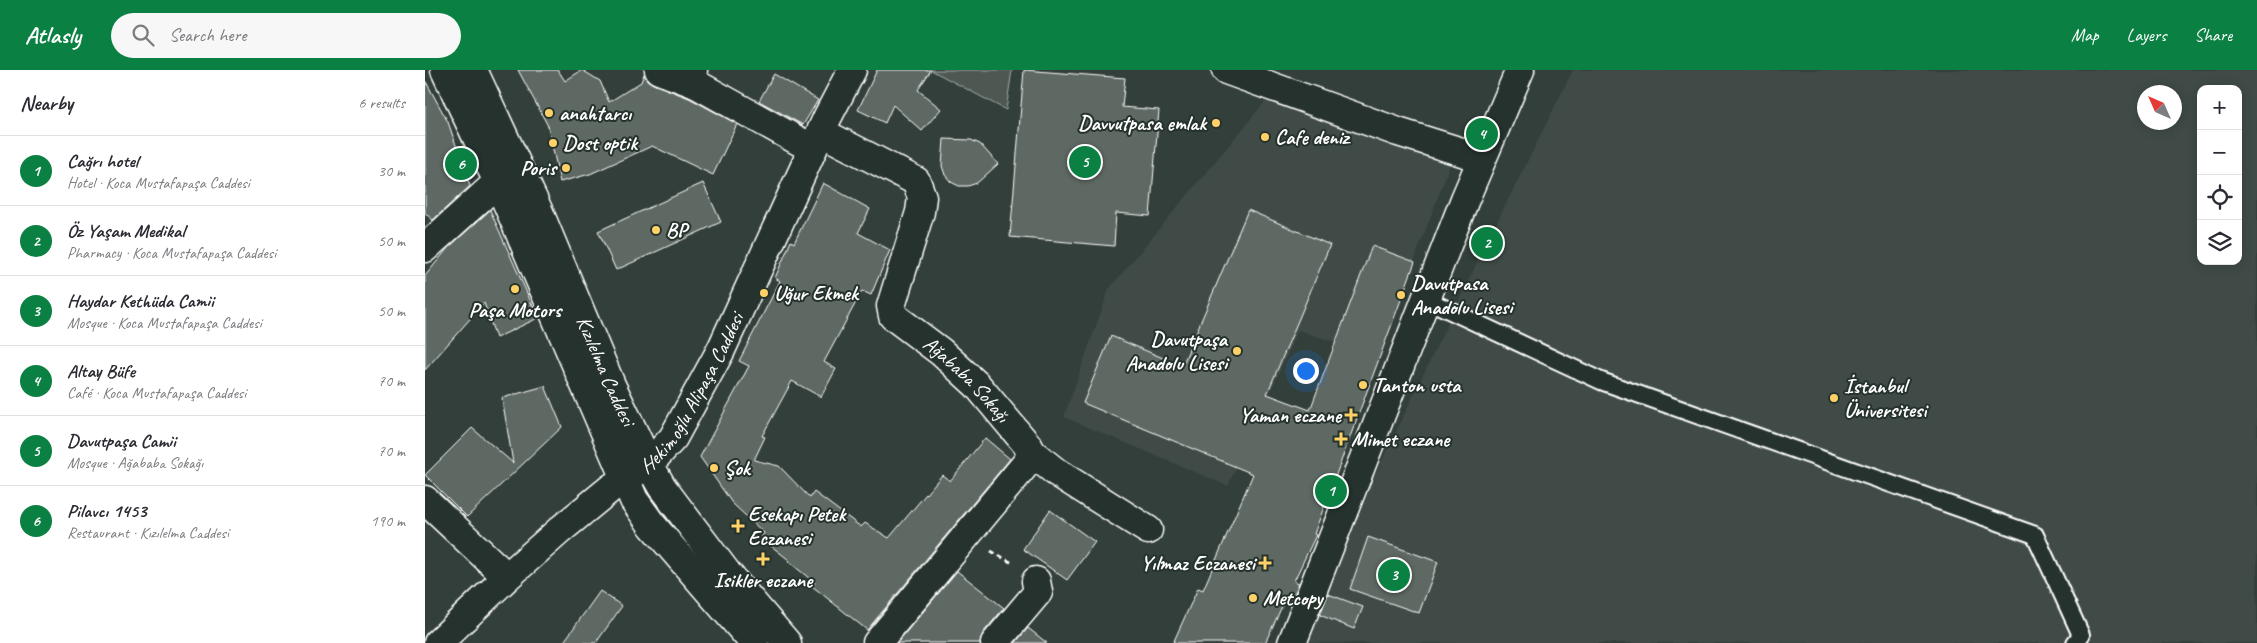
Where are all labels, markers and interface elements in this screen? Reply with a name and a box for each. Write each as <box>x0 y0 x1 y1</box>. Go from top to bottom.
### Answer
search box <box>111 13 461 58</box>
text: Atlasly <box>25 20 81 50</box>
icon: search <box>129 21 157 49</box>
text: Search here <box>169 23 246 47</box>
text: Map <box>2071 24 2099 46</box>
text: Layers <box>2127 24 2166 46</box>
text: Share <box>2194 24 2232 46</box>
north arrow <box>2137 85 2182 130</box>
map controls <box>2197 85 2242 265</box>
button: + <box>2197 85 2242 130</box>
text: Nearby <box>20 90 73 116</box>
text: 6 results <box>358 93 405 113</box>
place label: anahtarcı <box>559 100 633 126</box>
marker: anahtarcı <box>543 107 555 119</box>
place label: Davvutpasa emlak <box>1078 110 1208 136</box>
pin: 4 <box>1466 115 1498 153</box>
marker: Davvutpasa emlak <box>1210 117 1222 129</box>
place label: Cafe deniz <box>1275 124 1351 150</box>
place label: Dost optik <box>563 130 639 156</box>
button: − <box>2197 130 2242 175</box>
marker: Cafe deniz <box>1259 131 1271 143</box>
marker: Dost optik <box>547 137 559 149</box>
pin: 5 <box>1069 143 1101 181</box>
pin: 6 <box>445 145 477 183</box>
text: Cağrı hotel <box>67 149 138 173</box>
place label: Poris <box>520 155 559 181</box>
text: 1 <box>32 161 40 181</box>
text: 30 m <box>378 161 405 181</box>
marker: Poris <box>560 162 572 174</box>
text: Hotel · Koca Mustafapaşa Caddesi <box>67 173 250 193</box>
button: locate <box>2197 175 2242 220</box>
place label: BP <box>666 217 690 243</box>
text: Öz Yaşam Medikal <box>67 219 185 243</box>
button: layers <box>2197 220 2242 265</box>
marker: BP <box>650 224 662 236</box>
pin: 2 <box>1471 224 1503 262</box>
text: 2 <box>32 231 40 251</box>
text: 50 m <box>378 231 405 251</box>
text: Pharmacy · Koca Mustafapaşa Caddesi <box>67 243 276 263</box>
place label: Davutpasa Anadolu Lisesi <box>1411 270 1515 320</box>
place label: Uğur Ekmek <box>774 280 860 306</box>
marker: Paşa Motors <box>509 283 521 295</box>
marker: Uğur Ekmek <box>758 287 770 299</box>
text: Haydar Kethüda Camii <box>67 289 214 313</box>
marker: Davutpasa Anadolu Lisesi <box>1395 289 1407 301</box>
place label: Paşa Motors <box>469 297 564 323</box>
text: 3 <box>32 301 40 321</box>
text: 50 m <box>378 301 405 321</box>
street label: Hekimoğlu Alipaşa Caddesi <box>635 306 751 479</box>
street label: Kızılelma Caddesi <box>571 312 643 433</box>
text: Mosque · Koca Mustafapaşa Caddesi <box>67 313 262 333</box>
place label: Davutpaşa Anadolu Lisesi <box>1126 326 1230 376</box>
street label: Ağababa Sokağı <box>918 330 1016 428</box>
marker: Davutpaşa Anadolu Lisesi <box>1231 345 1243 357</box>
your location <box>1293 358 1319 384</box>
text: Altay Büfe <box>67 359 135 383</box>
text: 4 <box>32 371 40 391</box>
text: 70 m <box>378 371 405 391</box>
place label: Tanton usta <box>1373 372 1462 398</box>
place label: İstanbul Üniversitesi <box>1844 373 1929 423</box>
marker: Tanton usta <box>1357 379 1369 391</box>
text: Café · Koca Mustafapaşa Caddesi <box>67 383 246 403</box>
marker: İstanbul Üniversitesi <box>1828 392 1840 404</box>
place label: Yaman eczane <box>1240 402 1343 428</box>
marker: Yaman eczane <box>1345 409 1357 421</box>
place label: Mimet eczane <box>1351 426 1451 452</box>
text: Davutpaşa Camii <box>67 429 176 453</box>
marker: Mimet eczane <box>1335 433 1347 445</box>
text: 5 <box>33 441 39 461</box>
text: 70 m <box>378 441 405 461</box>
text: Mosque · Ağababa Sokağı <box>67 453 203 473</box>
place label: Şok <box>724 455 752 481</box>
marker: Şok <box>708 462 720 474</box>
pin: 1 <box>1315 472 1347 510</box>
text: Pilavcı 1453 <box>67 499 147 523</box>
place label: Esekapı Petek Eczanesi <box>748 501 847 551</box>
text: 6 <box>32 511 40 531</box>
text: 190 m <box>371 511 405 531</box>
marker: Esekapı Petek Eczanesi <box>732 520 744 532</box>
text: Restaurant · Kızılelma Caddesi <box>67 523 229 543</box>
place label: Yılmaz Eczanesi <box>1141 550 1258 576</box>
marker: Isikler eczane <box>757 553 769 565</box>
pin: 3 <box>1378 556 1410 594</box>
marker: Yılmaz Eczanesi <box>1259 557 1271 569</box>
place label: Isikler eczane <box>714 567 814 593</box>
place label: Metcopy <box>1263 585 1324 611</box>
marker: Metcopy <box>1247 592 1259 604</box>

